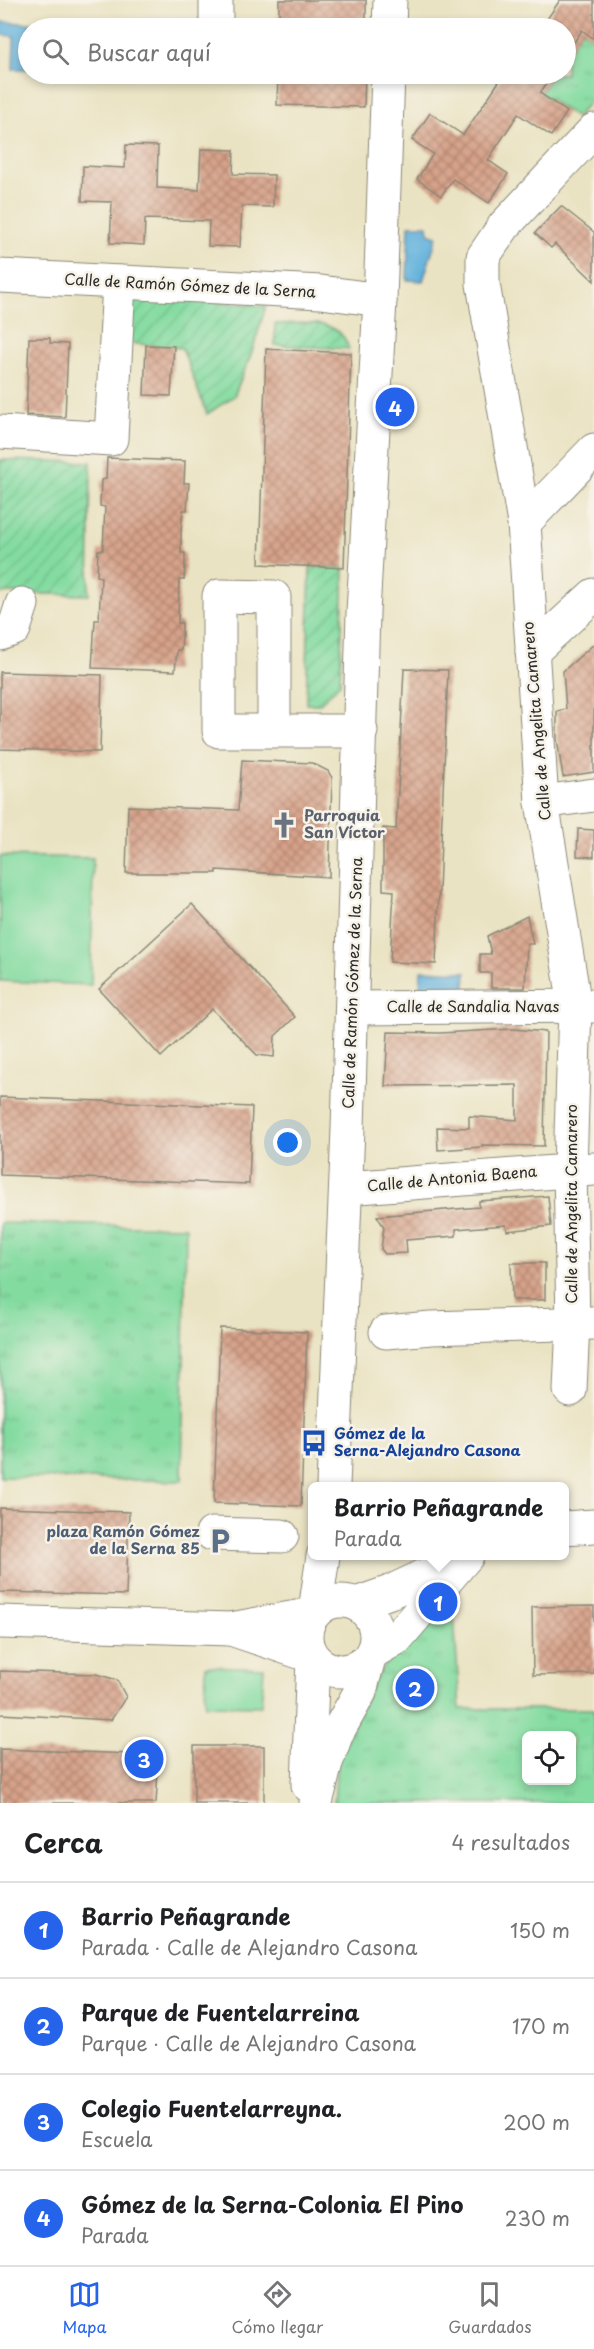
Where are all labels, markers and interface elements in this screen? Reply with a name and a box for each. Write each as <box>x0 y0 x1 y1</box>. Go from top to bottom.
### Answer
search box <box>18 18 576 84</box>
icon: search <box>39 35 72 68</box>
text: Buscar aquí <box>87 35 211 68</box>
street label: Calle de Ramón Gómez de la Serna <box>64 266 317 303</box>
pin: 4 <box>376 384 414 430</box>
street label: Calle de Angelita Camarero <box>515 621 556 822</box>
place label: Parroquia San Víctor <box>304 803 385 843</box>
church icon: Parroquia San Víctor <box>269 810 299 840</box>
street label: Calle de Ramón Gómez de la Serna <box>336 856 367 1109</box>
street label: Calle de Sandalia Navas <box>387 994 560 1017</box>
street label: Calle de Angelita Camarero <box>559 1104 582 1304</box>
your location <box>273 1128 302 1157</box>
street label: Calle de Antonia Baena <box>366 1159 538 1196</box>
place label: Gómez de la Serna-Alejandro Casona <box>334 1421 521 1461</box>
bus stop icon: Gómez de la Serna-Alejandro Casona <box>299 1428 329 1458</box>
popup <box>308 1482 569 1560</box>
text: Barrio Peñagrande <box>334 1490 543 1523</box>
place label: plaza Ramón Gómez de la Serna 85 <box>47 1519 200 1559</box>
text: Parada <box>334 1523 401 1553</box>
parking icon: plaza Ramón Gómez de la Serna 85 <box>205 1526 235 1556</box>
pin: 1 <box>418 1580 458 1624</box>
pin: 2 <box>396 1666 434 1710</box>
map controls <box>522 1731 576 1785</box>
button: locate <box>522 1731 576 1785</box>
pin: 3 <box>124 1736 164 1782</box>
text: Cerca <box>24 1823 103 1862</box>
text: 4 resultados <box>452 1827 570 1857</box>
text: Barrio Peñagrande <box>81 1899 290 1932</box>
text: 1 <box>39 1915 48 1945</box>
text: 150 m <box>510 1915 570 1945</box>
text: Parada · Calle de Alejandro Casona <box>81 1932 417 1962</box>
text: Parque de Fuentelarreina <box>81 1995 360 2028</box>
text: 2 <box>36 2011 51 2041</box>
text: 170 m <box>512 2011 570 2041</box>
text: Parque · Calle de Alejandro Casona <box>81 2028 416 2058</box>
text: Colegio Fuentelarreyna. <box>81 2091 342 2124</box>
text: 3 <box>37 2107 50 2137</box>
text: 200 m <box>503 2107 570 2137</box>
text: Escuela <box>81 2124 153 2154</box>
text: Gómez de la Serna-Colonia El Pino <box>81 2187 463 2220</box>
text: 4 <box>37 2203 50 2233</box>
text: 230 m <box>505 2203 570 2233</box>
text: Parada <box>81 2220 149 2250</box>
tab: Mapa <box>63 2278 107 2338</box>
tab: Cómo llegar <box>232 2278 323 2338</box>
tab: Guardados <box>448 2278 531 2338</box>

